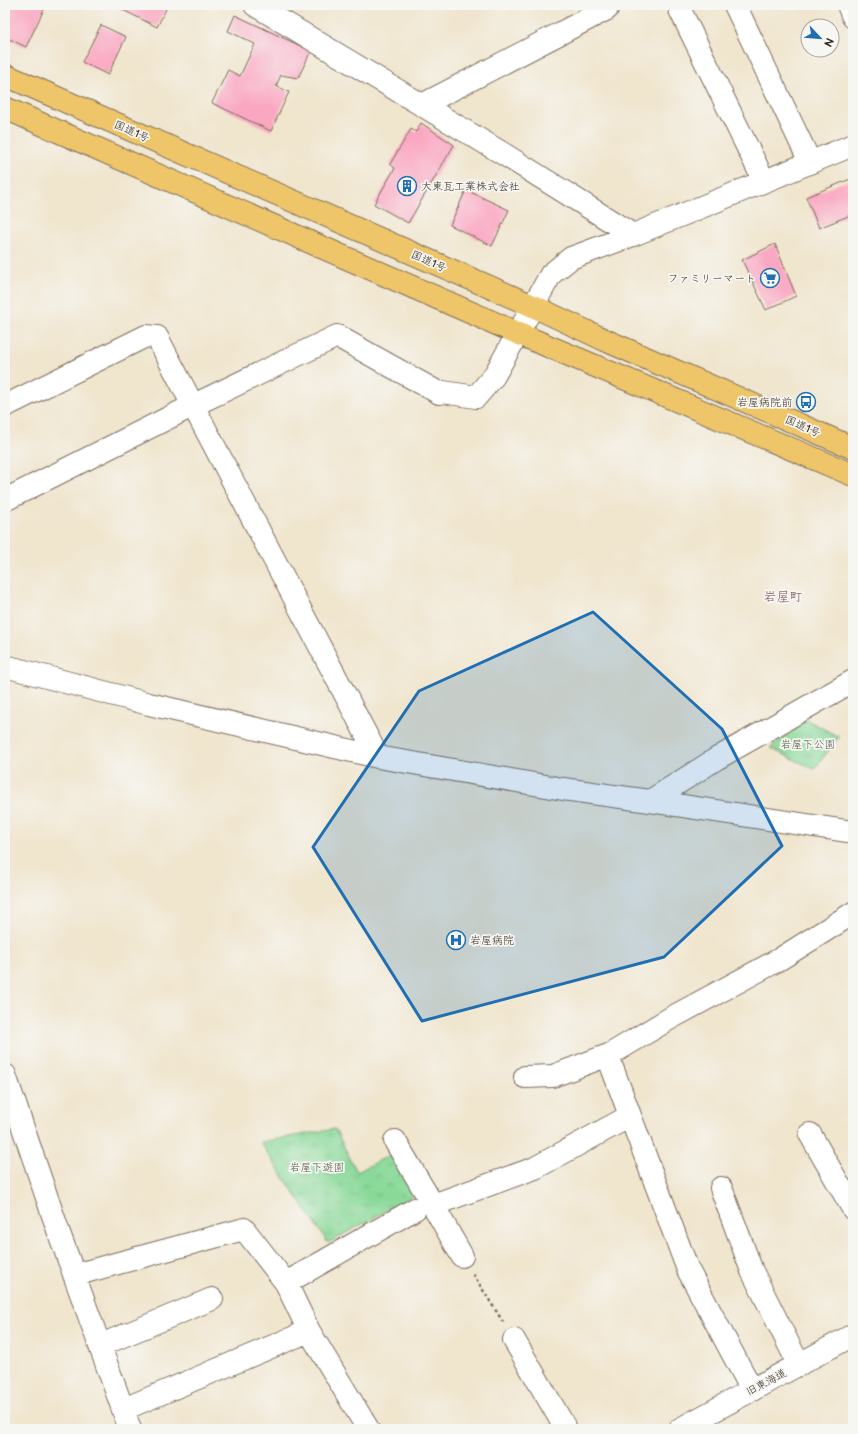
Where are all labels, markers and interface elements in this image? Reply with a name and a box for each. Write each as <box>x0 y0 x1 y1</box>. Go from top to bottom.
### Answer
north arrow <box>800 18 840 58</box>
text: N <box>821 36 836 49</box>
street label: 国道1号 <box>112 118 151 145</box>
building icon: 大東瓦工業株式会社 <box>396 175 418 197</box>
place label: 大東瓦工業株式会社 <box>421 180 520 193</box>
street label: 国道1号 <box>409 248 448 275</box>
supermarket icon: ファミリーマート <box>759 267 781 289</box>
place label: ファミリーマート <box>668 272 756 285</box>
bus stop icon: 岩屋病院前 <box>795 391 817 413</box>
place label: 岩屋病院前 <box>737 396 792 409</box>
street label: 国道1号 <box>783 413 822 440</box>
district label: 岩屋町 <box>763 589 803 605</box>
park label: 岩屋下公園 <box>781 738 836 751</box>
hospital icon: 岩屋病院 <box>445 929 467 951</box>
place label: 岩屋病院 <box>470 934 514 947</box>
park label: 岩屋下遊園 <box>290 1161 345 1174</box>
street label: 旧東海道 <box>744 1366 789 1399</box>

